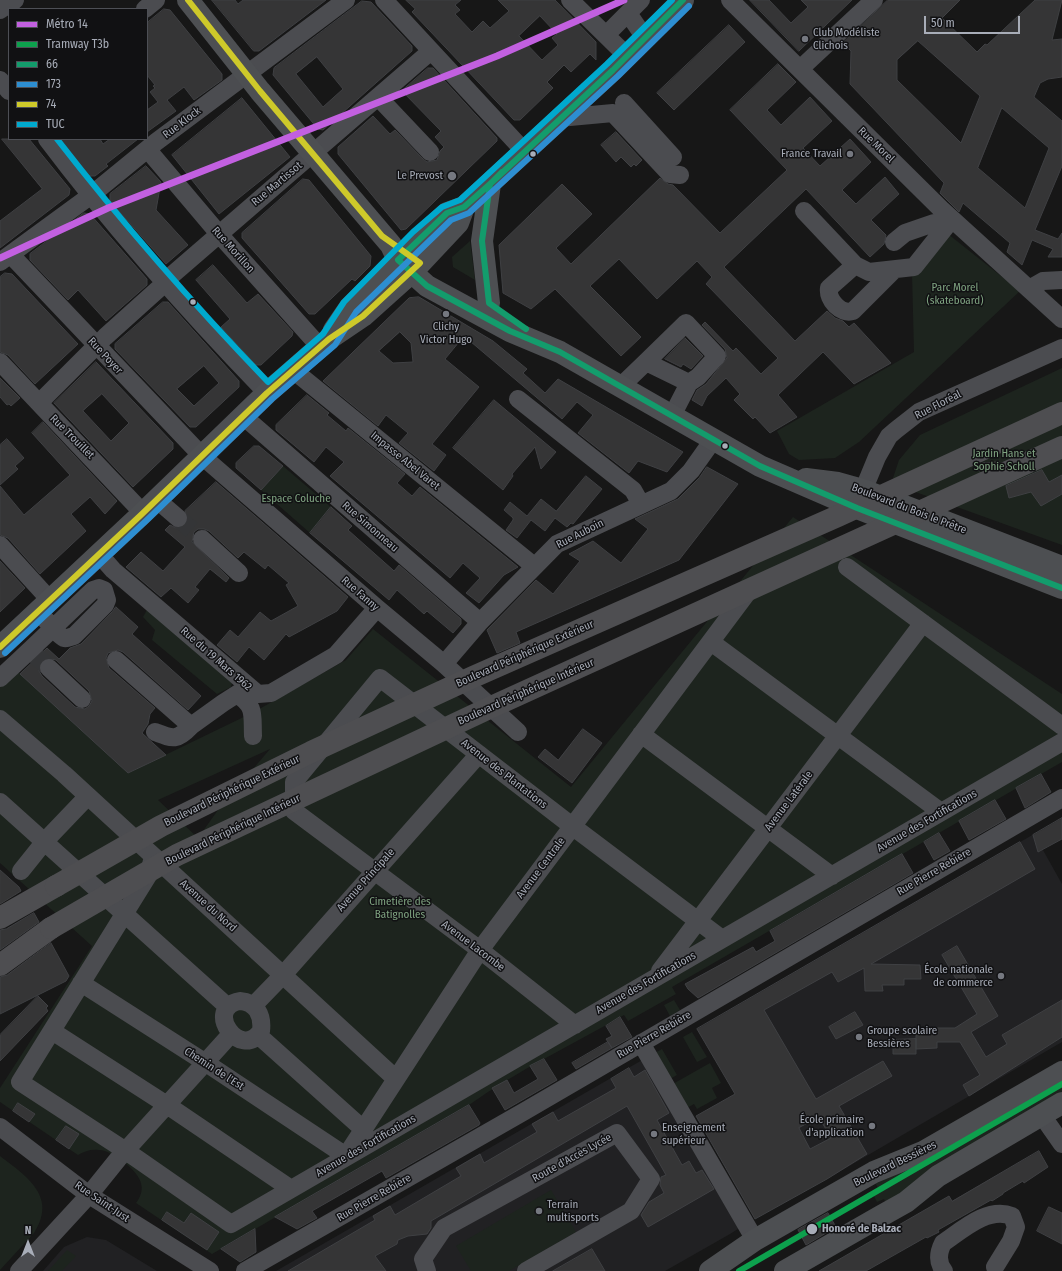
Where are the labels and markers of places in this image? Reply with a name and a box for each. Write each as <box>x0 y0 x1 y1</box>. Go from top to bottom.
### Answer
place label: Club Modéliste Clichois <box>813 26 880 52</box>
marker: Club Modéliste Clichois <box>800 34 810 44</box>
place label: France Travail <box>781 147 842 161</box>
unlabelled marker <box>528 149 538 159</box>
marker: France Travail <box>845 149 855 159</box>
place label: Le Prevost <box>397 169 443 183</box>
marker: Le Prevost <box>446 170 458 182</box>
unlabelled marker <box>188 297 198 307</box>
marker: Clichy Victor Hugo <box>441 309 451 319</box>
place label: Clichy Victor Hugo <box>420 320 472 346</box>
unlabelled marker <box>720 441 730 451</box>
place label: École nationale de commerce <box>924 963 993 989</box>
marker: École nationale de commerce <box>996 971 1006 981</box>
place label: Groupe scolaire Bessières <box>867 1024 937 1050</box>
marker: Groupe scolaire Bessières <box>854 1032 864 1042</box>
place label: École primaire d'application <box>800 1113 864 1139</box>
place label: Enseignement supérieur <box>662 1121 725 1147</box>
marker: École primaire d'application <box>867 1121 877 1131</box>
marker: Enseignement supérieur <box>649 1129 659 1139</box>
place label: Terrain multisports <box>547 1198 599 1224</box>
marker: Terrain multisports <box>534 1206 544 1216</box>
marker: Honoré de Balzac <box>805 1222 819 1236</box>
place label: Honoré de Balzac <box>822 1222 901 1236</box>

